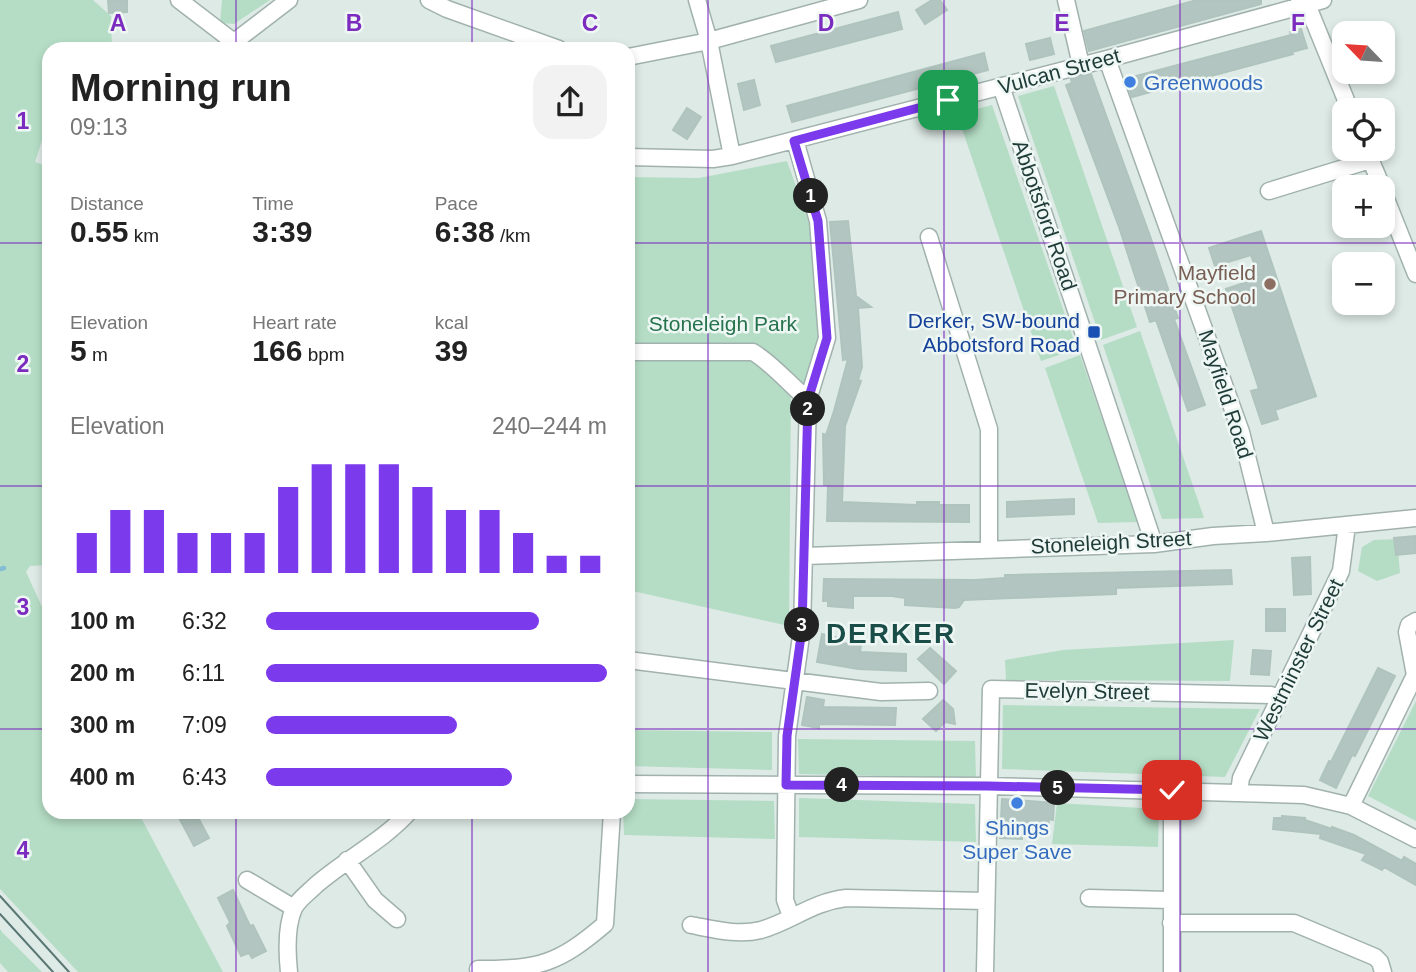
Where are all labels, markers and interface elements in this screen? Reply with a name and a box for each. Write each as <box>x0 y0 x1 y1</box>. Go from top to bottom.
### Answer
text: A <box>110 10 126 36</box>
text: B <box>346 10 362 36</box>
text: C <box>582 10 598 36</box>
text: D <box>818 10 834 36</box>
text: E <box>1054 10 1070 36</box>
text: F <box>1291 10 1305 36</box>
north arrow <box>1332 21 1395 84</box>
map controls <box>1332 21 1395 315</box>
street label: Vulcan Street <box>996 44 1123 98</box>
button: share <box>533 65 607 139</box>
text: Morning run <box>70 67 292 109</box>
pin <box>918 70 978 130</box>
place label: Greenwoods <box>1144 71 1263 94</box>
marker: Greenwoods <box>1122 74 1138 90</box>
icon: arrive <box>929 81 967 119</box>
button: locate <box>1332 98 1395 161</box>
text: 1 <box>17 108 30 134</box>
text: 09:13 <box>70 114 128 140</box>
street label: Abbotsford Road <box>1008 137 1082 293</box>
button: + <box>1332 175 1395 238</box>
pin: 1 <box>794 178 828 214</box>
text: 1 <box>805 185 816 206</box>
text: Distance <box>70 193 144 214</box>
text: Time <box>252 193 294 214</box>
text: Pace <box>435 193 478 214</box>
text: 0.55 <box>70 215 128 248</box>
text: 3:39 <box>252 215 312 248</box>
text: 6:38 <box>435 215 495 248</box>
text: km <box>128 225 159 246</box>
text: /km <box>495 225 531 246</box>
button: − <box>1332 252 1395 315</box>
place label: Mayfield Primary School <box>1114 261 1256 308</box>
marker: Mayfield Primary School <box>1262 276 1278 292</box>
place label: Derker, SW-bound Abbotsford Road <box>908 309 1080 356</box>
text: Elevation <box>70 312 148 333</box>
text: Heart rate <box>252 312 337 333</box>
text: kcal <box>435 312 468 333</box>
park label: Stoneleigh Park <box>649 312 798 335</box>
marker: Derker, SW-bound Abbotsford Road <box>1086 324 1102 340</box>
street label: Mayfield Road <box>1194 327 1258 461</box>
text: 5 <box>70 334 87 367</box>
text: 166 <box>252 334 302 367</box>
text: 39 <box>435 334 468 367</box>
text: m <box>87 344 108 365</box>
text: bpm <box>302 344 345 365</box>
text: 2 <box>17 351 29 377</box>
pin: 2 <box>790 392 826 426</box>
text: 2 <box>802 398 813 419</box>
text: Elevation <box>70 413 165 439</box>
text: 240–244 m <box>492 413 607 439</box>
street label: Stoneleigh Street <box>1030 526 1192 558</box>
street label: Westminster Street <box>1249 575 1347 745</box>
text: 3 <box>17 594 29 620</box>
text: 100 m <box>70 608 135 634</box>
text: 6:32 <box>182 608 227 634</box>
pin: 3 <box>784 608 820 642</box>
text: 3 <box>796 614 807 635</box>
district label: DERKER <box>826 618 956 649</box>
text: 200 m <box>70 660 135 686</box>
text: 6:11 <box>182 660 225 686</box>
street label: Evelyn Street <box>1024 678 1150 704</box>
text: 300 m <box>70 712 135 738</box>
text: 7:09 <box>182 712 227 738</box>
pin <box>1142 760 1202 820</box>
text: 400 m <box>70 764 135 790</box>
text: 6:43 <box>182 764 227 790</box>
pin: 4 <box>824 768 860 802</box>
pin: 5 <box>1040 770 1076 806</box>
icon: check <box>1153 771 1191 809</box>
text: 4 <box>836 774 847 795</box>
text: 5 <box>1052 777 1063 798</box>
marker: Shings Super Save <box>1009 795 1025 811</box>
place label: Shings Super Save <box>962 816 1072 863</box>
text: 4 <box>17 837 30 863</box>

